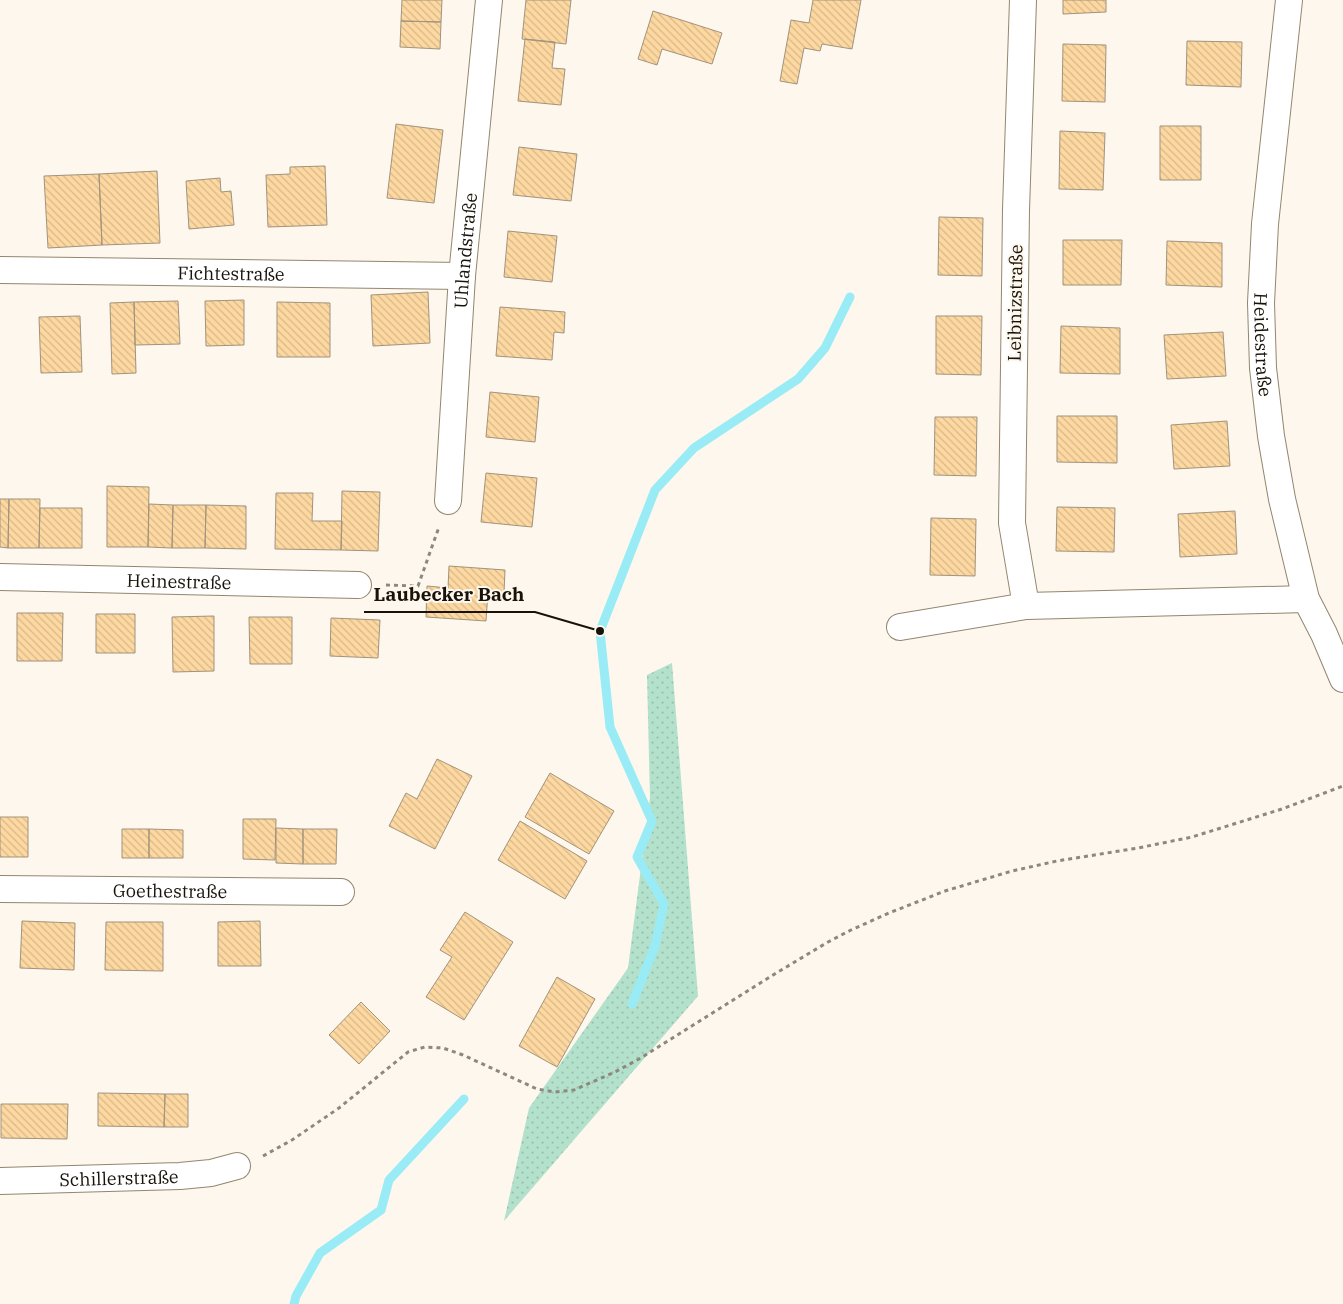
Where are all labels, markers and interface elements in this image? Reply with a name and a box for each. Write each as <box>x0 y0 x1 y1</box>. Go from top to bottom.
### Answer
street label: Uhlandstraße <box>449 192 482 309</box>
street label: Leibnizstraße <box>1002 244 1028 362</box>
street label: Fichtestraße <box>177 261 285 285</box>
street label: Heidestraße <box>1249 292 1278 398</box>
street label: Heinestraße <box>126 568 232 594</box>
callout: Laubecker Bach <box>364 578 535 612</box>
text: Laubecker Bach <box>374 582 524 606</box>
street label: Goethestraße <box>113 878 227 902</box>
street label: Schillerstraße <box>59 1165 179 1191</box>

